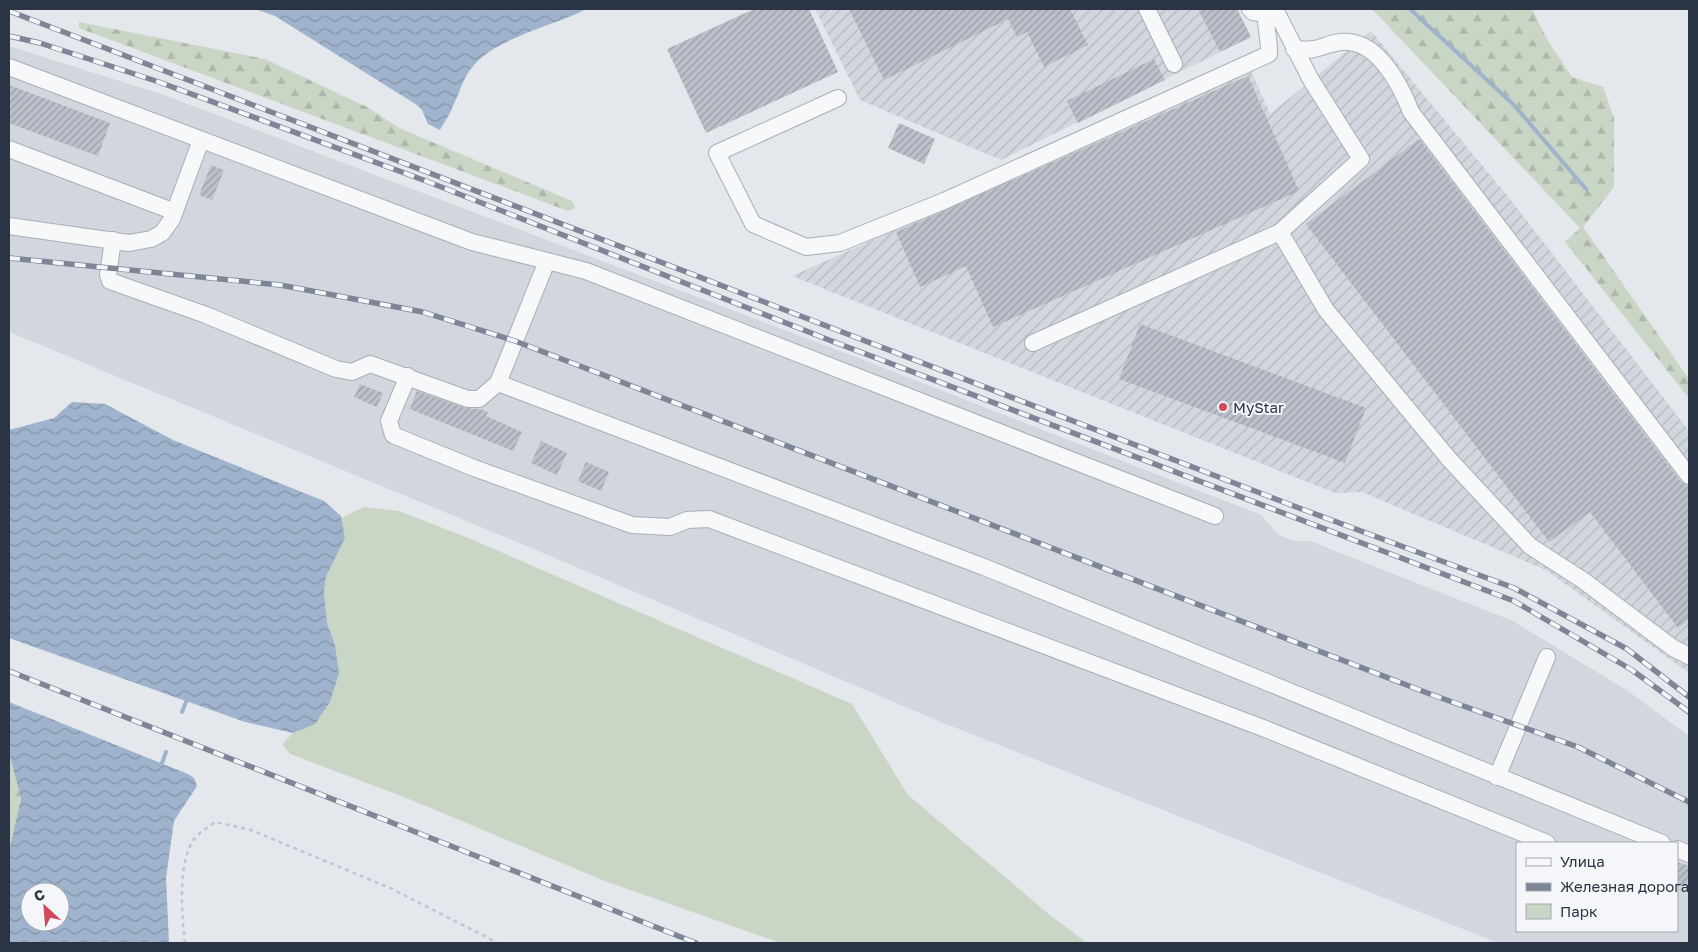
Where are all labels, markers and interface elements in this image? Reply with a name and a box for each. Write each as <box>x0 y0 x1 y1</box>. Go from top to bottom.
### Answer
place label: MyStar <box>1233 398 1284 416</box>
marker: MyStar <box>1217 401 1229 413</box>
legend <box>1516 842 1678 932</box>
text: Улица <box>1560 852 1605 870</box>
text: Железная дорога <box>1560 877 1689 895</box>
north arrow <box>20 882 70 932</box>
text: С <box>31 885 47 905</box>
text: Парк <box>1560 902 1598 920</box>

